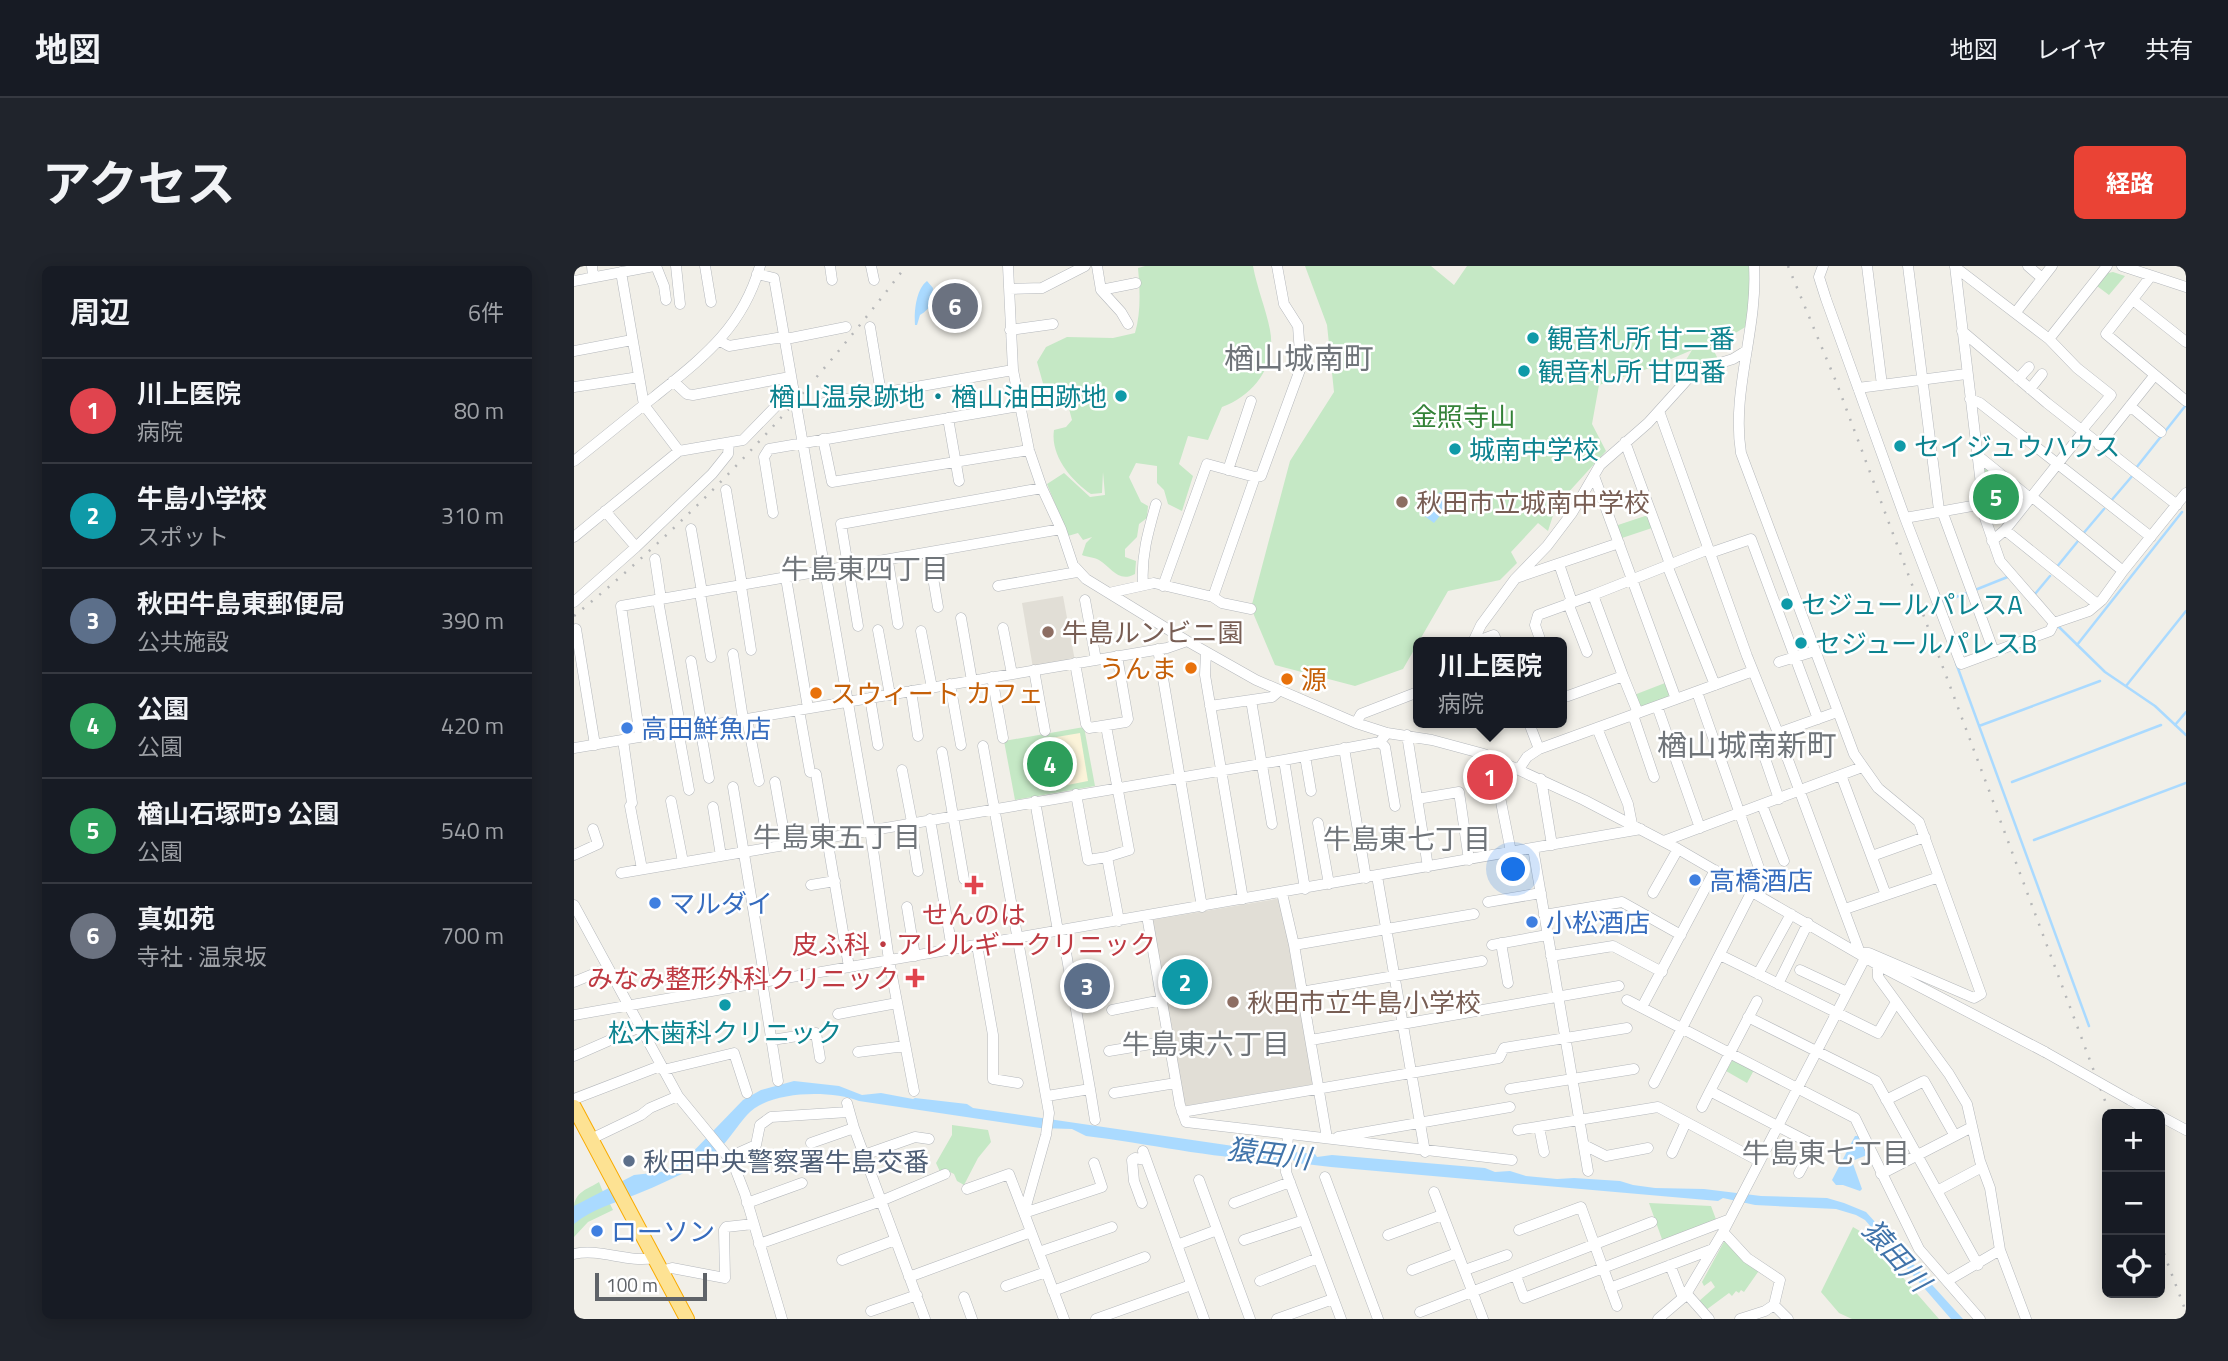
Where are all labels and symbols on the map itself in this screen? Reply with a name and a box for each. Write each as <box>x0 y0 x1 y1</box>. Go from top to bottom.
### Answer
pin: 6 <box>932 280 978 332</box>
place label: 観音札所 甘二番 <box>1547 319 1735 358</box>
marker: 観音札所 甘二番 <box>1525 330 1541 346</box>
district label: 楢山城南町 <box>1224 335 1374 381</box>
place label: 観音札所 甘四番 <box>1538 352 1726 391</box>
marker: 観音札所 甘四番 <box>1516 363 1532 379</box>
place label: 楢山温泉跡地・楢山油田跡地 <box>769 377 1107 416</box>
marker: 楢山温泉跡地・楢山油田跡地 <box>1113 388 1129 404</box>
park label: 金照寺山 <box>1411 397 1515 436</box>
place label: セイジュウハウス <box>1914 427 2120 466</box>
place label: 城南中学校 <box>1469 430 1599 469</box>
marker: セイジュウハウス <box>1892 438 1908 454</box>
marker: 城南中学校 <box>1447 441 1463 457</box>
pin: 5 <box>1973 471 2019 523</box>
place label: 秋田市立城南中学校 <box>1416 483 1650 522</box>
marker: 秋田市立城南中学校 <box>1394 494 1410 510</box>
district label: 牛島東四丁目 <box>781 547 949 590</box>
place label: セジュールパレスA <box>1801 585 2023 624</box>
marker: セジュールパレスA <box>1779 596 1795 612</box>
place label: 牛島ルンビニ園 <box>1062 613 1243 652</box>
marker: 牛島ルンビニ園 <box>1040 624 1056 640</box>
place label: セジュールパレスB <box>1815 624 2037 663</box>
marker: セジュールパレスB <box>1793 635 1809 651</box>
place label: うんま <box>1099 649 1177 688</box>
marker: うんま <box>1183 660 1199 676</box>
place label: 源 <box>1301 660 1327 699</box>
marker: 源 <box>1279 671 1295 687</box>
place label: スウィート カフェ <box>830 674 1044 713</box>
marker: スウィート カフェ <box>808 685 824 701</box>
place label: 高田鮮魚店 <box>641 709 771 748</box>
marker: 高田鮮魚店 <box>619 720 635 736</box>
district label: 楢山城南新町 <box>1657 722 1837 768</box>
pin: 4 <box>1027 738 1073 790</box>
pin: 1 <box>1467 751 1513 803</box>
district label: 牛島東五丁目 <box>753 815 921 858</box>
district label: 牛島東七丁目 <box>1323 817 1491 860</box>
your location <box>1496 852 1530 886</box>
place label: 高橋酒店 <box>1709 861 1813 900</box>
marker: 高橋酒店 <box>1687 872 1703 888</box>
marker: せんのは 皮ふ科・アレルギークリニック <box>964 875 984 895</box>
place label: マルダイ <box>669 884 773 923</box>
marker: マルダイ <box>647 895 663 911</box>
place label: せんのは 皮ふ科・アレルギークリニック <box>792 895 1156 964</box>
place label: 小松酒店 <box>1546 903 1650 942</box>
marker: 小松酒店 <box>1524 914 1540 930</box>
pin: 2 <box>1162 956 1208 1008</box>
place label: みなみ整形外科クリニック <box>587 959 899 998</box>
pin: 3 <box>1064 960 1110 1012</box>
marker: みなみ整形外科クリニック <box>905 968 925 988</box>
place label: 秋田市立牛島小学校 <box>1247 983 1481 1022</box>
marker: 秋田市立牛島小学校 <box>1225 994 1241 1010</box>
marker: 松木歯科クリニック <box>717 997 733 1013</box>
place label: 松木歯科クリニック <box>608 1013 842 1052</box>
district label: 牛島東六丁目 <box>1122 1022 1290 1065</box>
water label: 猿田川 <box>1225 1127 1316 1180</box>
district label: 牛島東七丁目 <box>1742 1131 1910 1174</box>
place label: 秋田中央警察署牛島交番 <box>643 1142 929 1181</box>
marker: 秋田中央警察署牛島交番 <box>621 1153 637 1169</box>
water label: 猿田川 <box>1853 1209 1943 1303</box>
place label: ローソン <box>611 1212 715 1251</box>
marker: ローソン <box>589 1223 605 1239</box>
scale bar <box>595 1270 707 1302</box>

